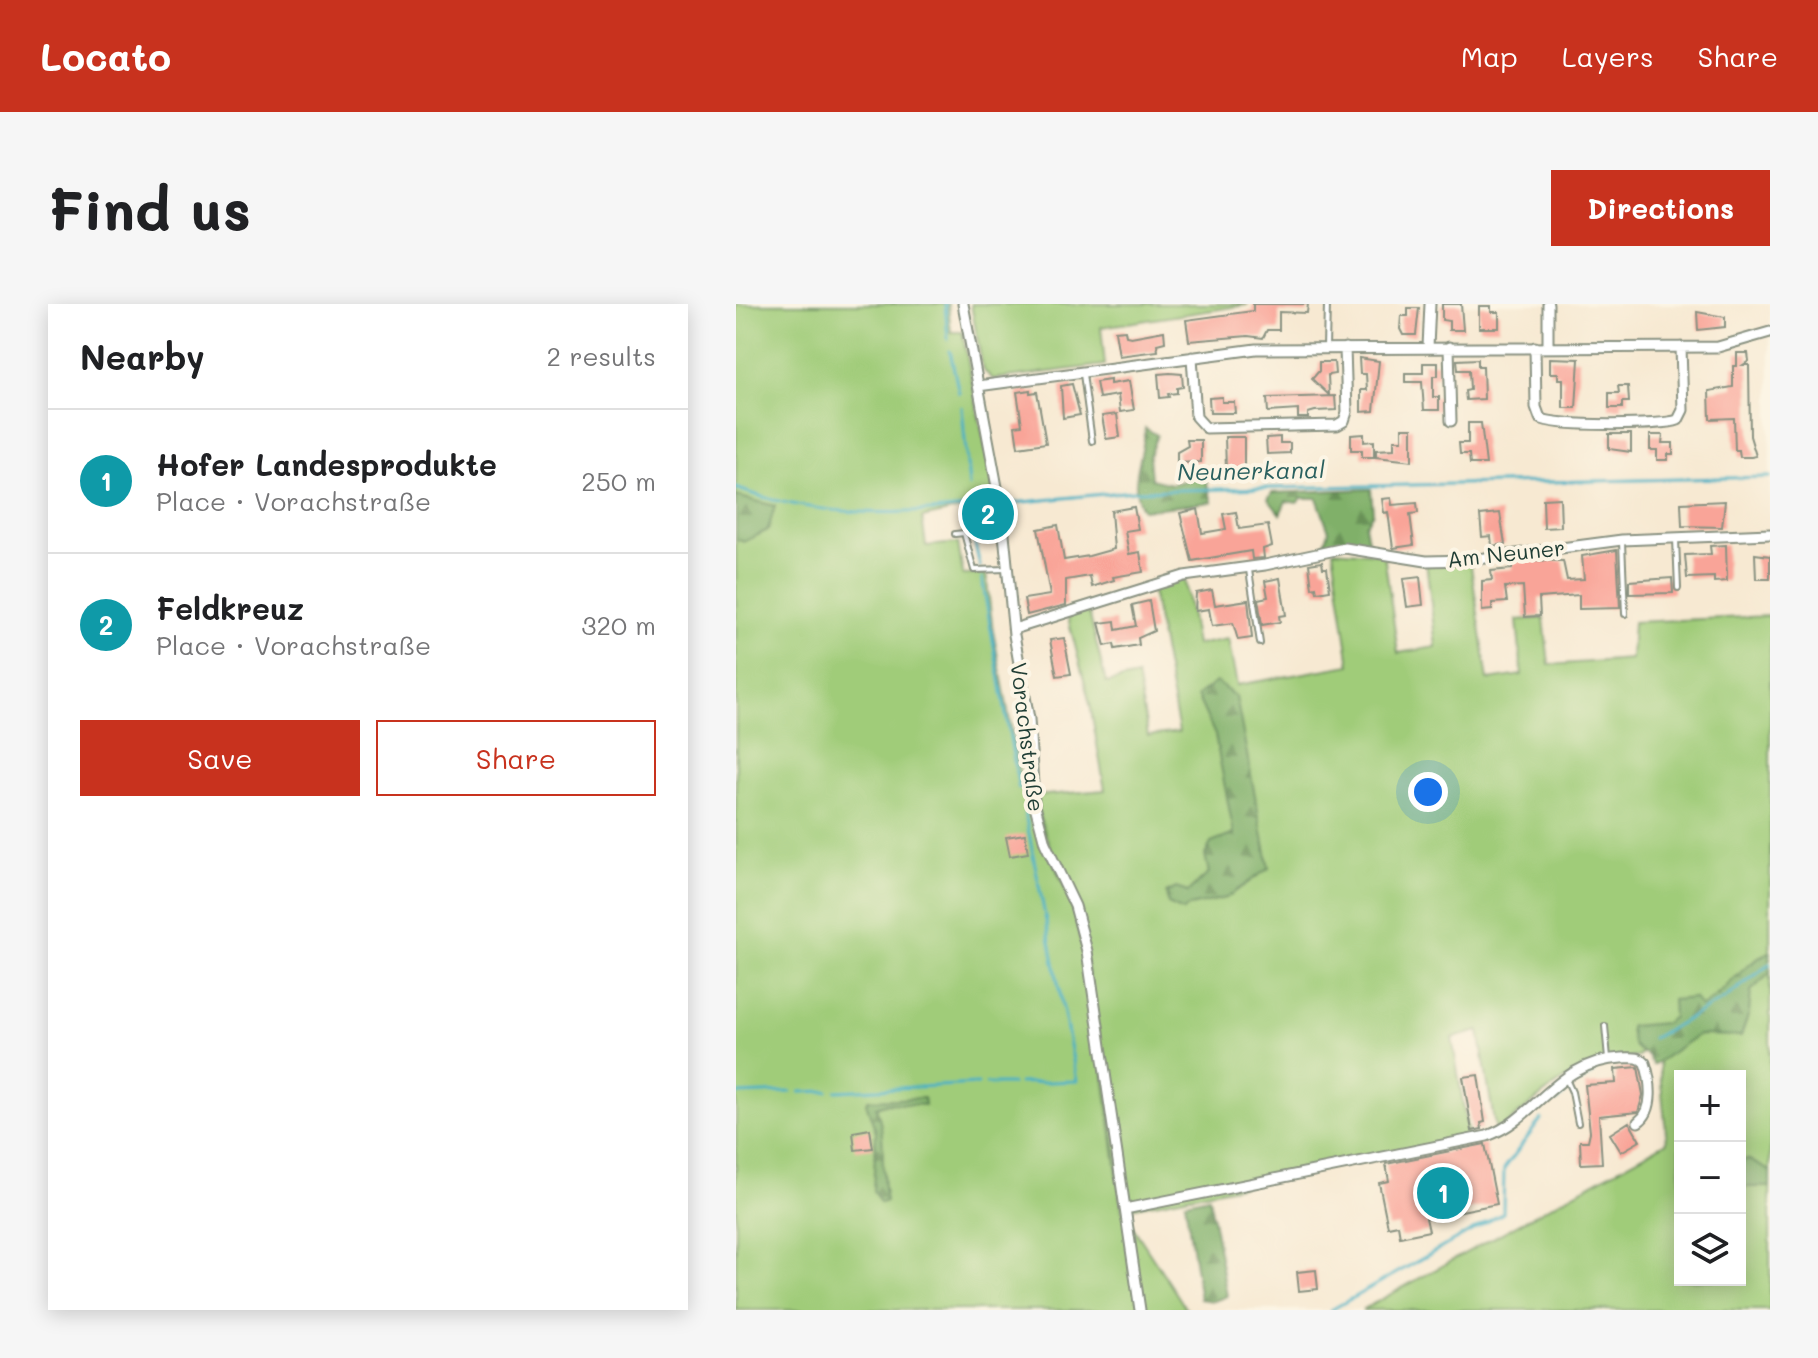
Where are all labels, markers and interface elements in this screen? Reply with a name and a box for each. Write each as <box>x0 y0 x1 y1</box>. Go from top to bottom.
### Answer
text: Locato <box>40 31 171 81</box>
text: Map <box>1461 38 1518 74</box>
text: Layers <box>1562 38 1654 74</box>
text: Share <box>1698 38 1778 74</box>
button: Directions <box>1551 170 1770 246</box>
text: Find us <box>48 172 251 245</box>
text: Nearby <box>80 334 205 379</box>
text: 2 results <box>547 339 656 373</box>
text: Hofer Landesprodukte <box>156 444 497 484</box>
water label: Neunerkanal <box>1177 453 1325 487</box>
text: 1 <box>100 464 112 498</box>
text: 250 m <box>581 464 656 498</box>
text: Place · Vorachstraße <box>156 484 431 518</box>
pin: 2 <box>962 484 1014 544</box>
street label: Am Neuner <box>1446 532 1566 574</box>
text: Feldkreuz <box>156 588 304 628</box>
text: 2 <box>99 608 113 642</box>
text: 320 m <box>581 608 656 642</box>
text: Place · Vorachstraße <box>156 628 431 662</box>
street label: Vorachstraße <box>1004 661 1052 813</box>
button: Save <box>80 720 360 796</box>
button: Share <box>376 720 656 796</box>
your location <box>1408 772 1448 812</box>
map controls <box>1674 1070 1746 1286</box>
button: + <box>1674 1070 1746 1142</box>
button: − <box>1674 1142 1746 1214</box>
pin: 1 <box>1417 1163 1469 1223</box>
button: layers <box>1674 1214 1746 1286</box>

